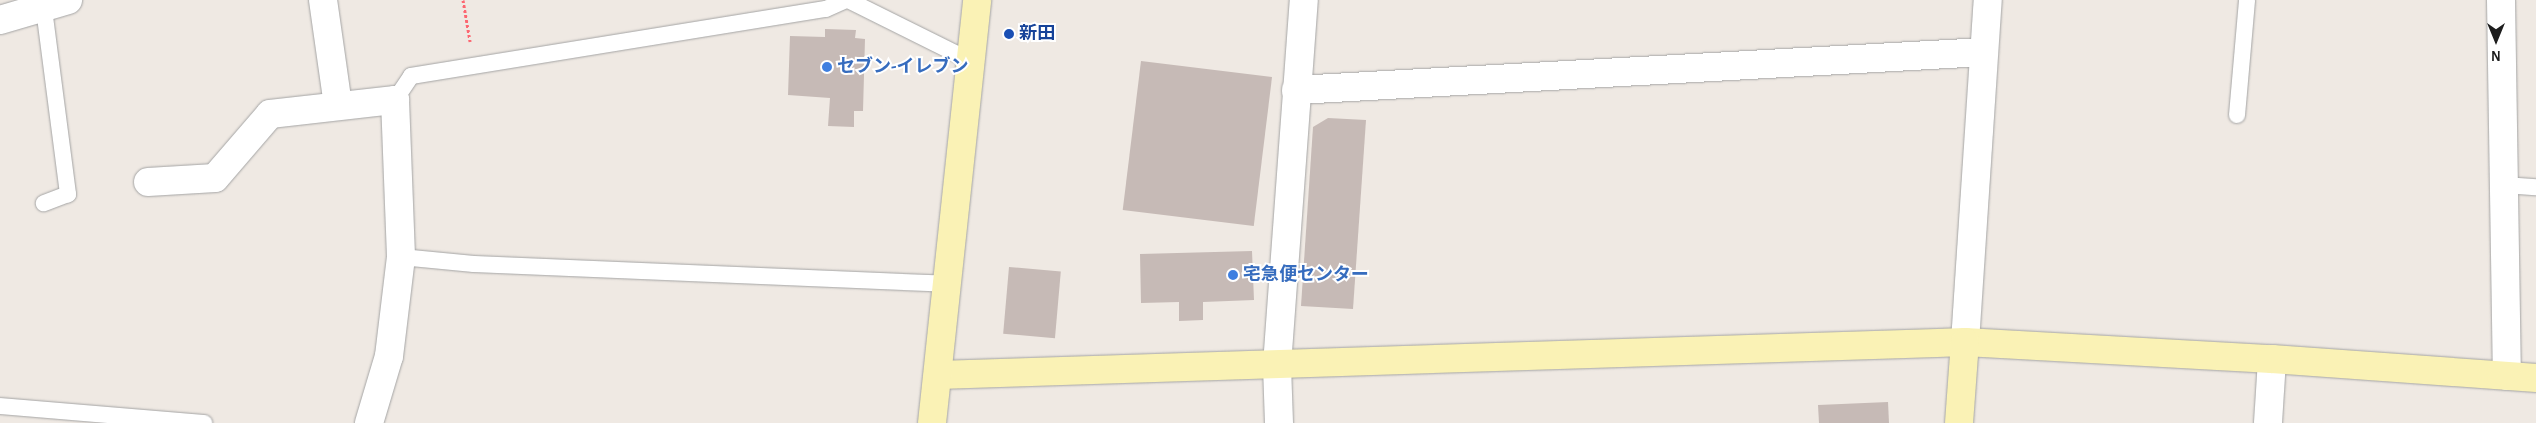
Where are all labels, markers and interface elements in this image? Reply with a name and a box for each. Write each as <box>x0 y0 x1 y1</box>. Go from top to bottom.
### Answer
north arrow <box>2471 15 2521 65</box>
place label: 新田 <box>1019 23 1055 45</box>
marker: 新田 <box>1003 28 1015 40</box>
text: N <box>2491 48 2501 62</box>
place label: セブン-イレブン <box>837 56 968 78</box>
marker: セブン-イレブン <box>821 61 833 73</box>
place label: 宅急便センター <box>1243 264 1369 286</box>
marker: 宅急便センター <box>1227 269 1239 281</box>

